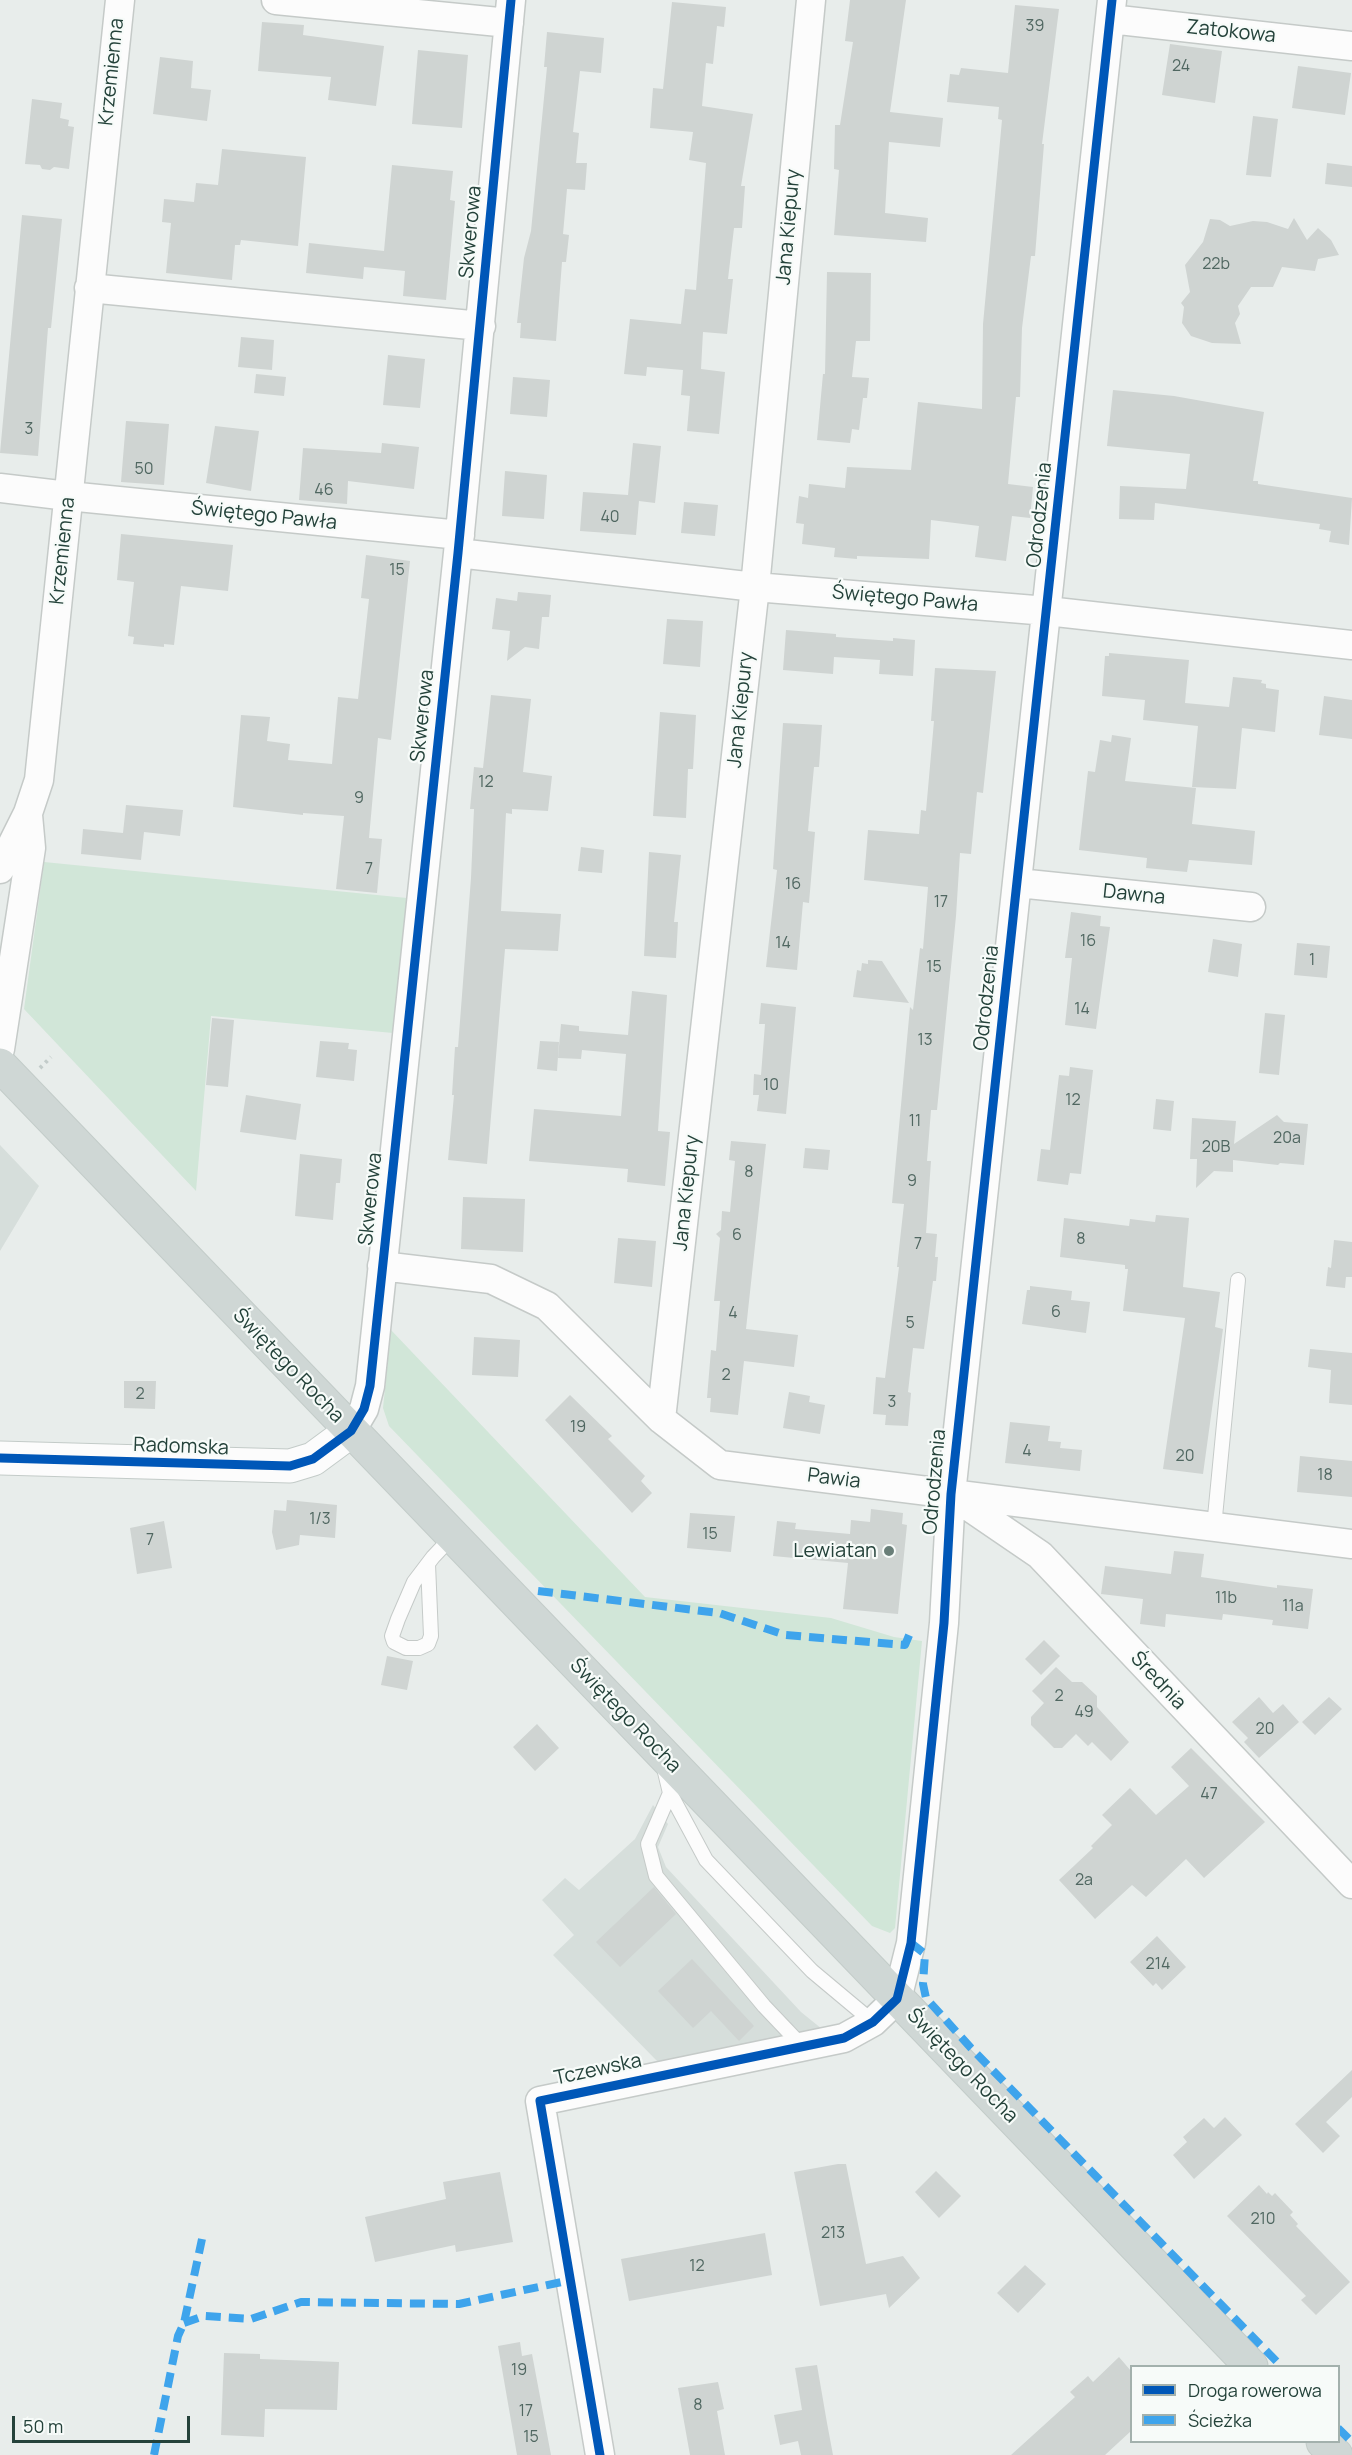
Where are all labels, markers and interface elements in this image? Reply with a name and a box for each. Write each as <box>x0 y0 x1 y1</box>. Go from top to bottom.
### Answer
street label: Zatokowa <box>1185 15 1277 49</box>
street label: Krzemienna <box>94 17 130 127</box>
house number: 39 <box>1026 17 1044 37</box>
house number: 24 <box>1172 57 1190 77</box>
street label: Jana Kiepury <box>772 168 806 286</box>
street label: Skwerowa <box>455 185 487 279</box>
house number: 22b <box>1202 255 1230 275</box>
house number: 3 <box>25 420 33 440</box>
house number: 50 <box>135 460 153 480</box>
street label: Odrodzenia <box>1023 461 1057 569</box>
house number: 46 <box>314 481 334 501</box>
street label: Krzemienna <box>45 496 81 606</box>
street label: Świętego Pawła <box>190 496 338 536</box>
house number: 40 <box>600 508 620 528</box>
house number: 15 <box>389 561 405 581</box>
street label: Świętego Pawła <box>831 581 979 617</box>
street label: Jana Kiepury <box>723 651 759 769</box>
street label: Skwerowa <box>406 668 440 764</box>
house number: 12 <box>478 773 494 793</box>
house number: 9 <box>354 789 364 809</box>
house number: 7 <box>365 860 373 880</box>
house number: 16 <box>785 875 801 895</box>
street label: Dawna <box>1102 880 1166 910</box>
house number: 17 <box>934 893 948 913</box>
house number: 16 <box>1080 932 1096 952</box>
house number: 14 <box>775 934 791 954</box>
street label: Odrodzenia <box>970 944 1004 1052</box>
house number: 1 <box>1309 951 1315 971</box>
house number: 15 <box>926 958 942 978</box>
house number: 14 <box>1074 1000 1090 1020</box>
house number: 13 <box>917 1031 933 1051</box>
house number: 10 <box>763 1076 779 1096</box>
house number: 12 <box>1065 1091 1081 1111</box>
house number: 11 <box>909 1112 921 1132</box>
house number: 20a <box>1273 1129 1301 1149</box>
street label: Jana Kiepury <box>669 1134 705 1252</box>
house number: 20B <box>1202 1138 1230 1158</box>
street label: Skwerowa <box>354 1151 388 1247</box>
house number: 8 <box>744 1163 754 1183</box>
house number: 9 <box>907 1172 917 1192</box>
house number: 6 <box>732 1226 742 1246</box>
house number: 8 <box>1076 1230 1086 1250</box>
house number: 7 <box>914 1235 922 1255</box>
house number: 6 <box>1051 1303 1061 1323</box>
street label: Świętego Rocha <box>227 1304 349 1428</box>
house number: 4 <box>728 1304 738 1324</box>
house number: 5 <box>905 1314 915 1334</box>
house number: 2 <box>721 1366 731 1386</box>
house number: 2 <box>135 1385 145 1405</box>
house number: 3 <box>888 1393 896 1413</box>
house number: 19 <box>570 1418 586 1438</box>
street label: Odrodzenia <box>918 1428 952 1536</box>
street label: Radomska <box>133 1433 229 1461</box>
house number: 4 <box>1022 1442 1032 1462</box>
house number: 20 <box>1176 1447 1194 1467</box>
street label: Pawia <box>806 1464 862 1494</box>
house number: 18 <box>1317 1466 1333 1486</box>
house number: 1/3 <box>309 1510 331 1530</box>
house number: 15 <box>702 1525 718 1545</box>
house number: 7 <box>146 1531 154 1551</box>
place label: Lewiatan <box>793 1539 877 1563</box>
marker: Lewiatan <box>882 1544 896 1558</box>
house number: 11b <box>1215 1589 1237 1609</box>
house number: 11a <box>1282 1597 1304 1617</box>
street label: Średnia <box>1125 1647 1191 1715</box>
street label: Świętego Rocha <box>564 1654 686 1778</box>
house number: 2 <box>1054 1687 1064 1707</box>
house number: 49 <box>1074 1703 1094 1723</box>
house number: 20 <box>1256 1720 1274 1740</box>
house number: 47 <box>1200 1785 1218 1805</box>
house number: 2a <box>1075 1871 1093 1891</box>
house number: 214 <box>1146 1955 1170 1975</box>
street label: Świętego Rocha <box>901 2004 1023 2128</box>
street label: Tczewska <box>552 2049 644 2091</box>
house number: 210 <box>1250 2210 1276 2230</box>
house number: 213 <box>821 2224 845 2244</box>
house number: 12 <box>689 2257 705 2277</box>
house number: 19 <box>511 2361 527 2381</box>
legend <box>1130 2365 1340 2443</box>
text: Droga rowerowa <box>1188 2378 1322 2402</box>
house number: 8 <box>693 2396 703 2416</box>
house number: 17 <box>519 2402 533 2422</box>
scale bar <box>15 2404 194 2442</box>
text: Ścieżka <box>1188 2408 1252 2432</box>
text: 50 m <box>23 2414 63 2438</box>
house number: 15 <box>523 2428 539 2448</box>

